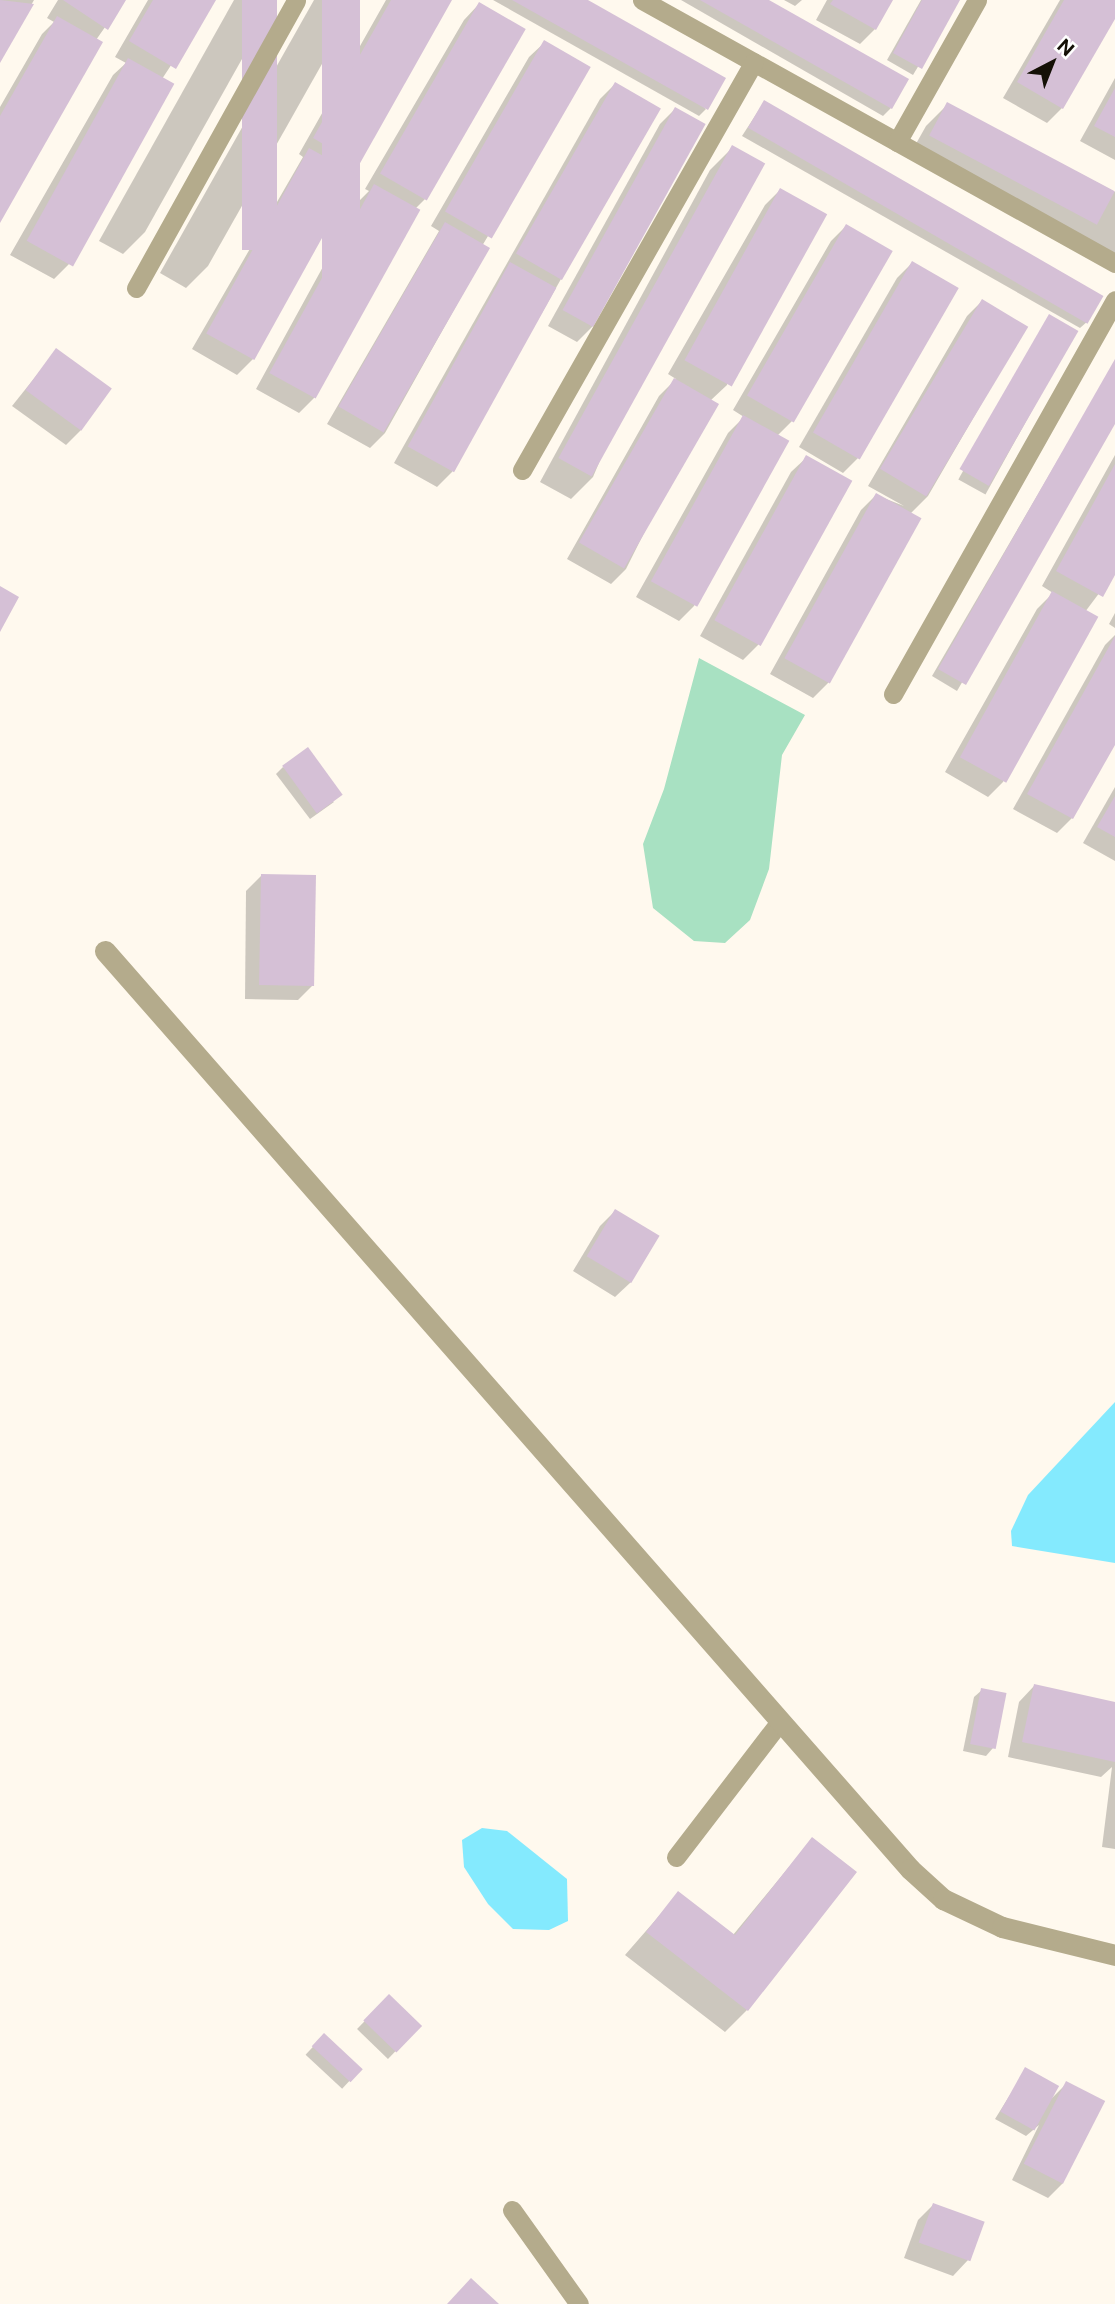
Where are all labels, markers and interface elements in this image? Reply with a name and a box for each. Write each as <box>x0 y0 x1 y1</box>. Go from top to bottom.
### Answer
north arrow <box>1017 28 1087 98</box>
text: N <box>1053 34 1079 61</box>

